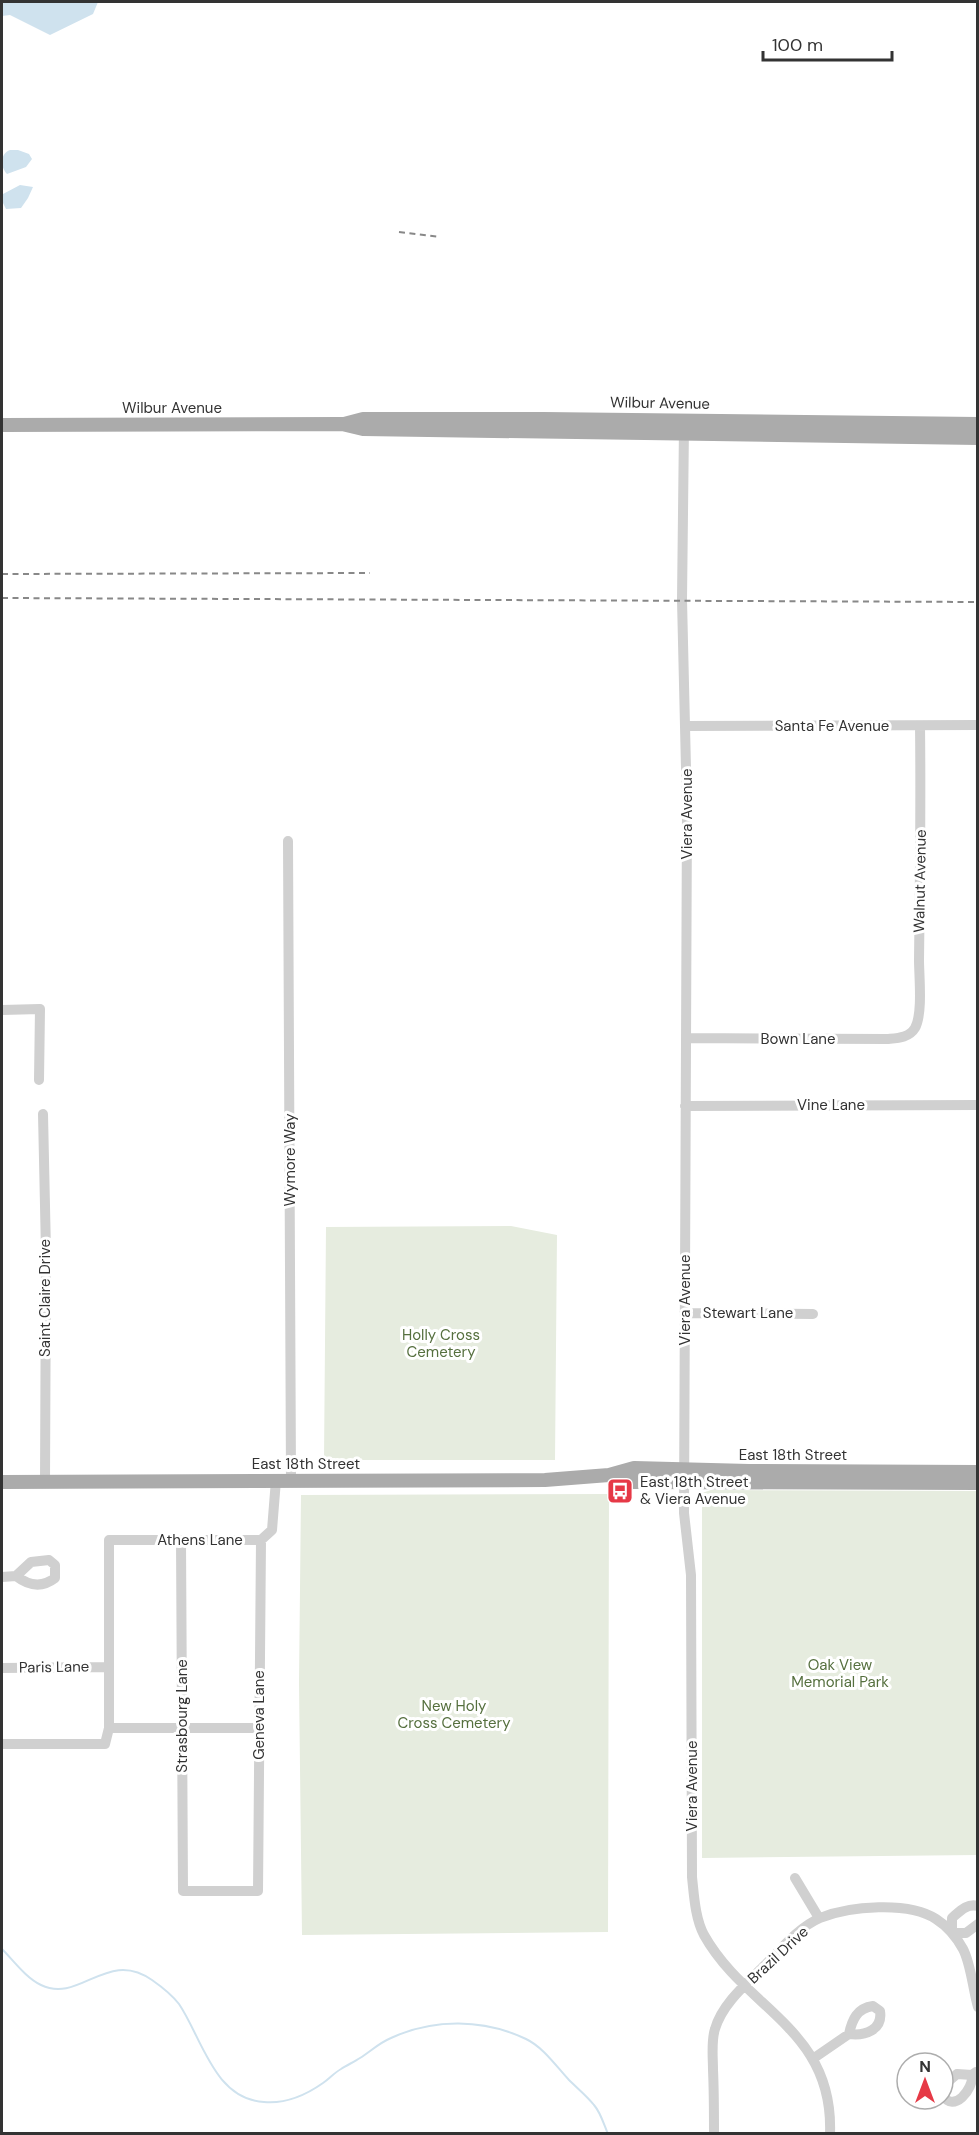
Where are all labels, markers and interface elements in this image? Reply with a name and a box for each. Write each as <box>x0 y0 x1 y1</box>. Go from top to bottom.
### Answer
scale bar <box>763 24 892 62</box>
text: 100 m <box>772 33 823 57</box>
street label: Wilbur Avenue <box>610 392 710 414</box>
street label: Wilbur Avenue <box>122 398 222 418</box>
street label: Santa Fe Avenue <box>775 716 889 736</box>
street label: Viera Avenue <box>677 769 697 859</box>
street label: Walnut Avenue <box>909 829 931 933</box>
street label: Bown Lane <box>761 1029 835 1049</box>
street label: Vine Lane <box>797 1095 865 1115</box>
street label: Wymore Way <box>280 1113 300 1206</box>
street label: Saint Claire Drive <box>35 1239 55 1357</box>
street label: Viera Avenue <box>675 1255 695 1345</box>
street label: Stewart Lane <box>703 1303 793 1323</box>
park label: Holly Cross Cemetery <box>402 1325 480 1362</box>
street label: East 18th Street <box>739 1445 847 1465</box>
street label: East 18th Street <box>252 1454 360 1474</box>
place label: East 18th Street & Viera Avenue <box>640 1472 749 1509</box>
bus stop icon: East 18th Street & Viera Avenue <box>605 1476 635 1506</box>
street label: Athens Lane <box>157 1530 243 1550</box>
park label: Oak View Memorial Park <box>791 1655 889 1692</box>
street label: Paris Lane <box>19 1656 89 1678</box>
street label: Strasbourg Lane <box>172 1659 192 1773</box>
street label: Geneva Lane <box>249 1670 269 1760</box>
park label: New Holy Cross Cemetery <box>398 1696 511 1733</box>
street label: Viera Avenue <box>682 1741 702 1831</box>
street label: Brazil Drive <box>743 1922 813 1988</box>
north arrow <box>895 2051 955 2111</box>
text: N <box>919 2056 931 2077</box>

